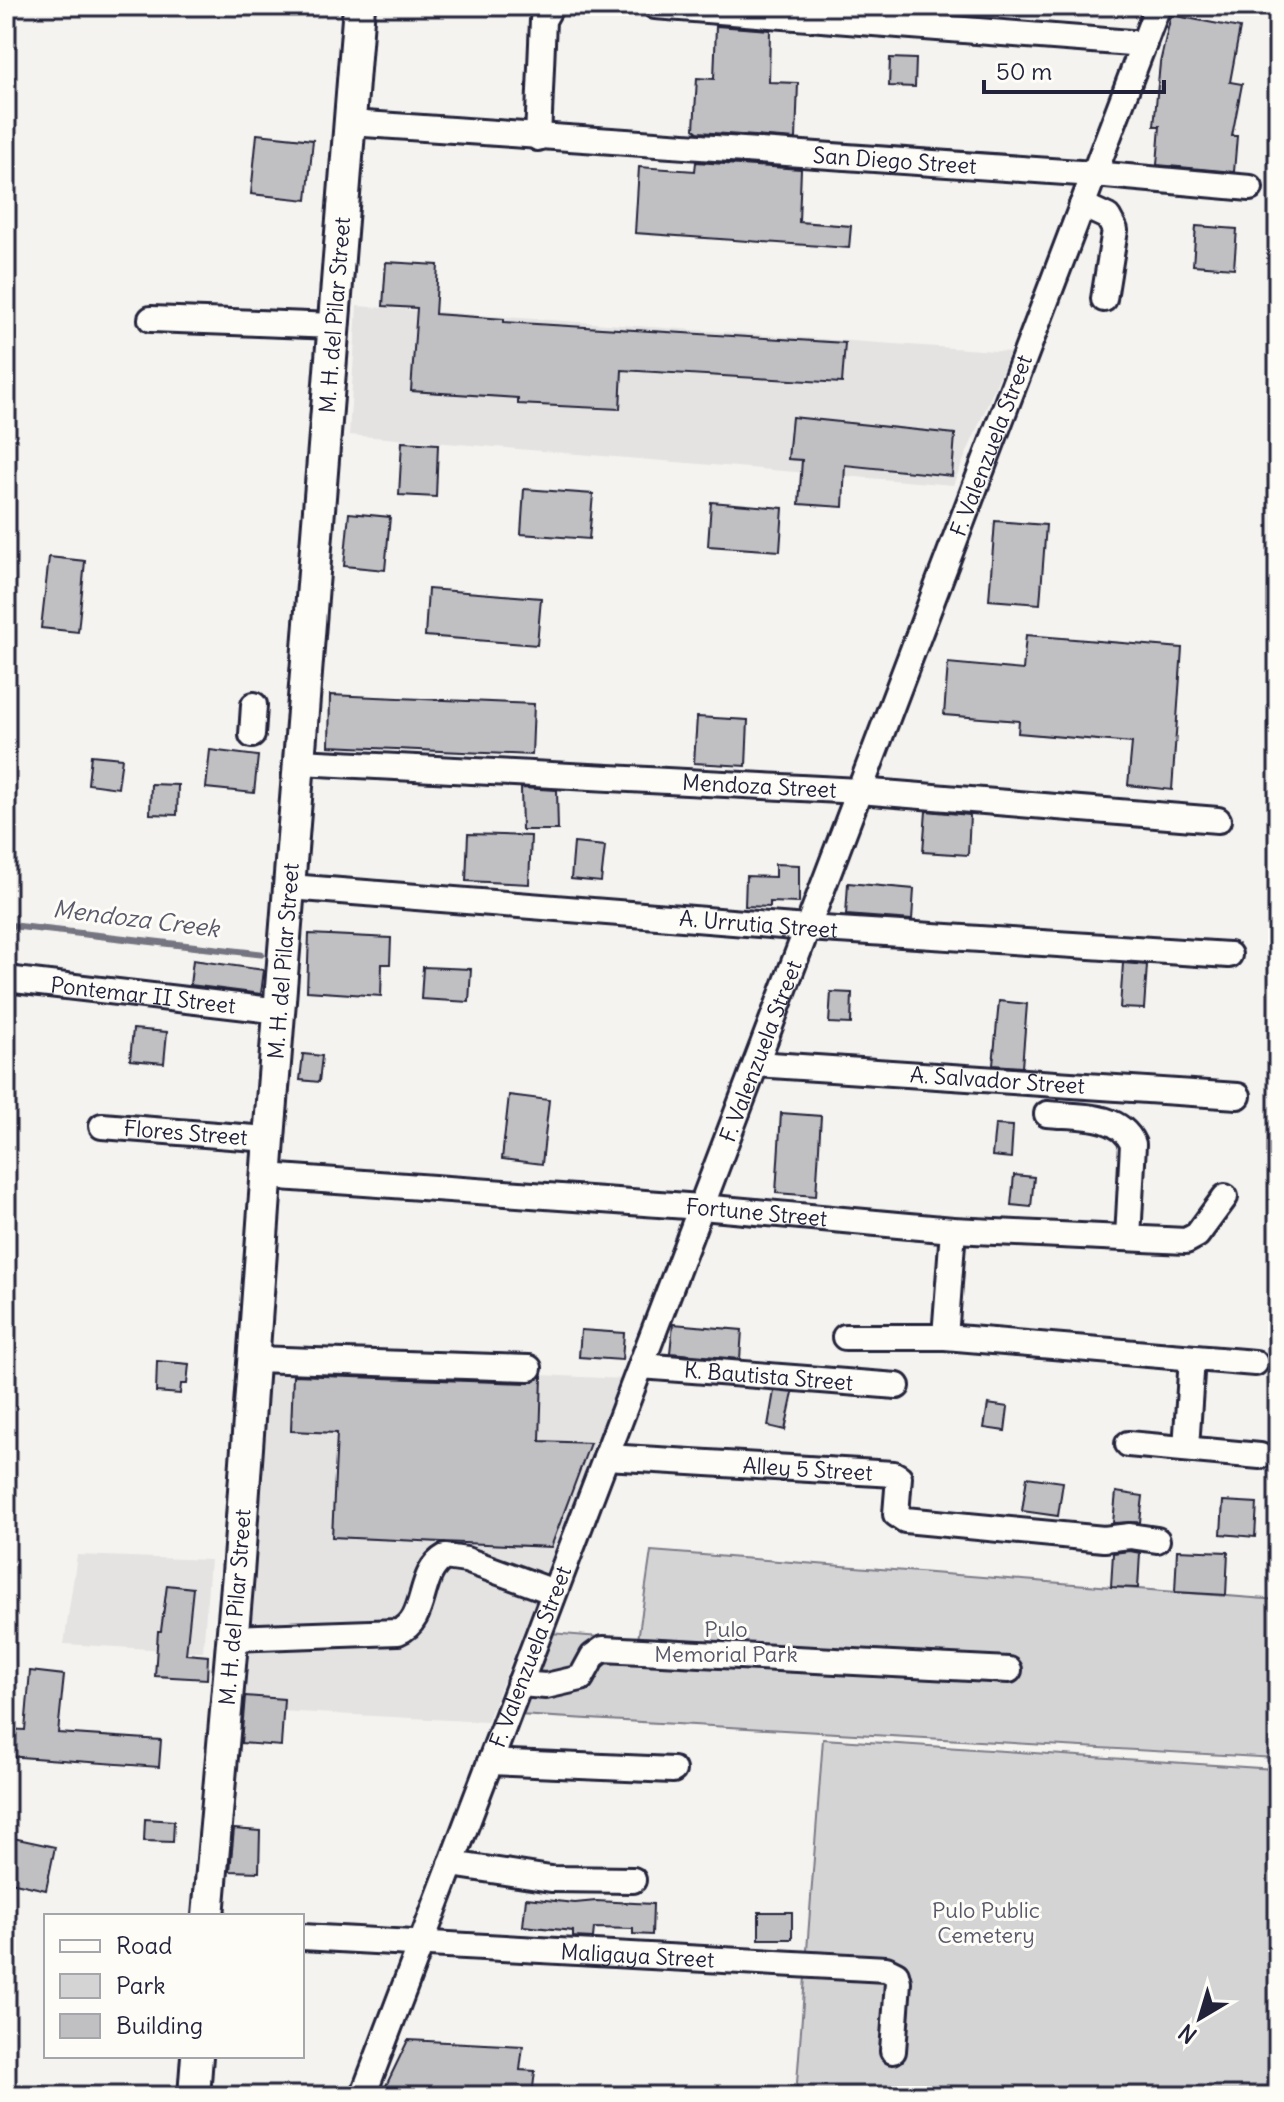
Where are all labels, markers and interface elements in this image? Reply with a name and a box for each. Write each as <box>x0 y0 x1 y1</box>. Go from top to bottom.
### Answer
scale bar <box>984 44 1164 94</box>
text: 50 m <box>996 56 1052 86</box>
street label: San Diego Street <box>812 141 977 180</box>
street label: M. H. del Pilar Street <box>313 216 356 414</box>
street label: F. Valenzuela Street <box>944 351 1038 540</box>
street label: Mendoza Street <box>682 768 837 804</box>
street label: M. H. del Pilar Street <box>261 862 305 1060</box>
water label: Mendoza Creek <box>51 893 223 943</box>
street label: A. Urrutia Street <box>678 904 838 944</box>
street label: F. Valenzuela Street <box>713 956 808 1146</box>
street label: Pontemar II Street <box>49 970 237 1020</box>
street label: A. Salvador Street <box>909 1060 1086 1100</box>
street label: Flores Street <box>123 1114 249 1151</box>
street label: Fortune Street <box>685 1192 829 1232</box>
street label: K. Bautista Street <box>683 1355 854 1397</box>
street label: Alley 5 Street <box>742 1451 873 1487</box>
street label: M. H. del Pilar Street <box>213 1508 257 1706</box>
street label: F. Valenzuela Street <box>483 1562 577 1751</box>
park label: Pulo Memorial Park <box>654 1615 798 1668</box>
park label: Pulo Public Cemetery <box>932 1896 1040 1949</box>
legend <box>44 1914 304 2058</box>
text: Road <box>116 1930 172 1960</box>
street label: Maligaya Street <box>560 1937 715 1974</box>
text: Park <box>116 1970 166 2000</box>
north arrow <box>1160 1978 1240 2058</box>
text: Building <box>116 2010 203 2040</box>
text: N <box>1173 2018 1202 2049</box>

